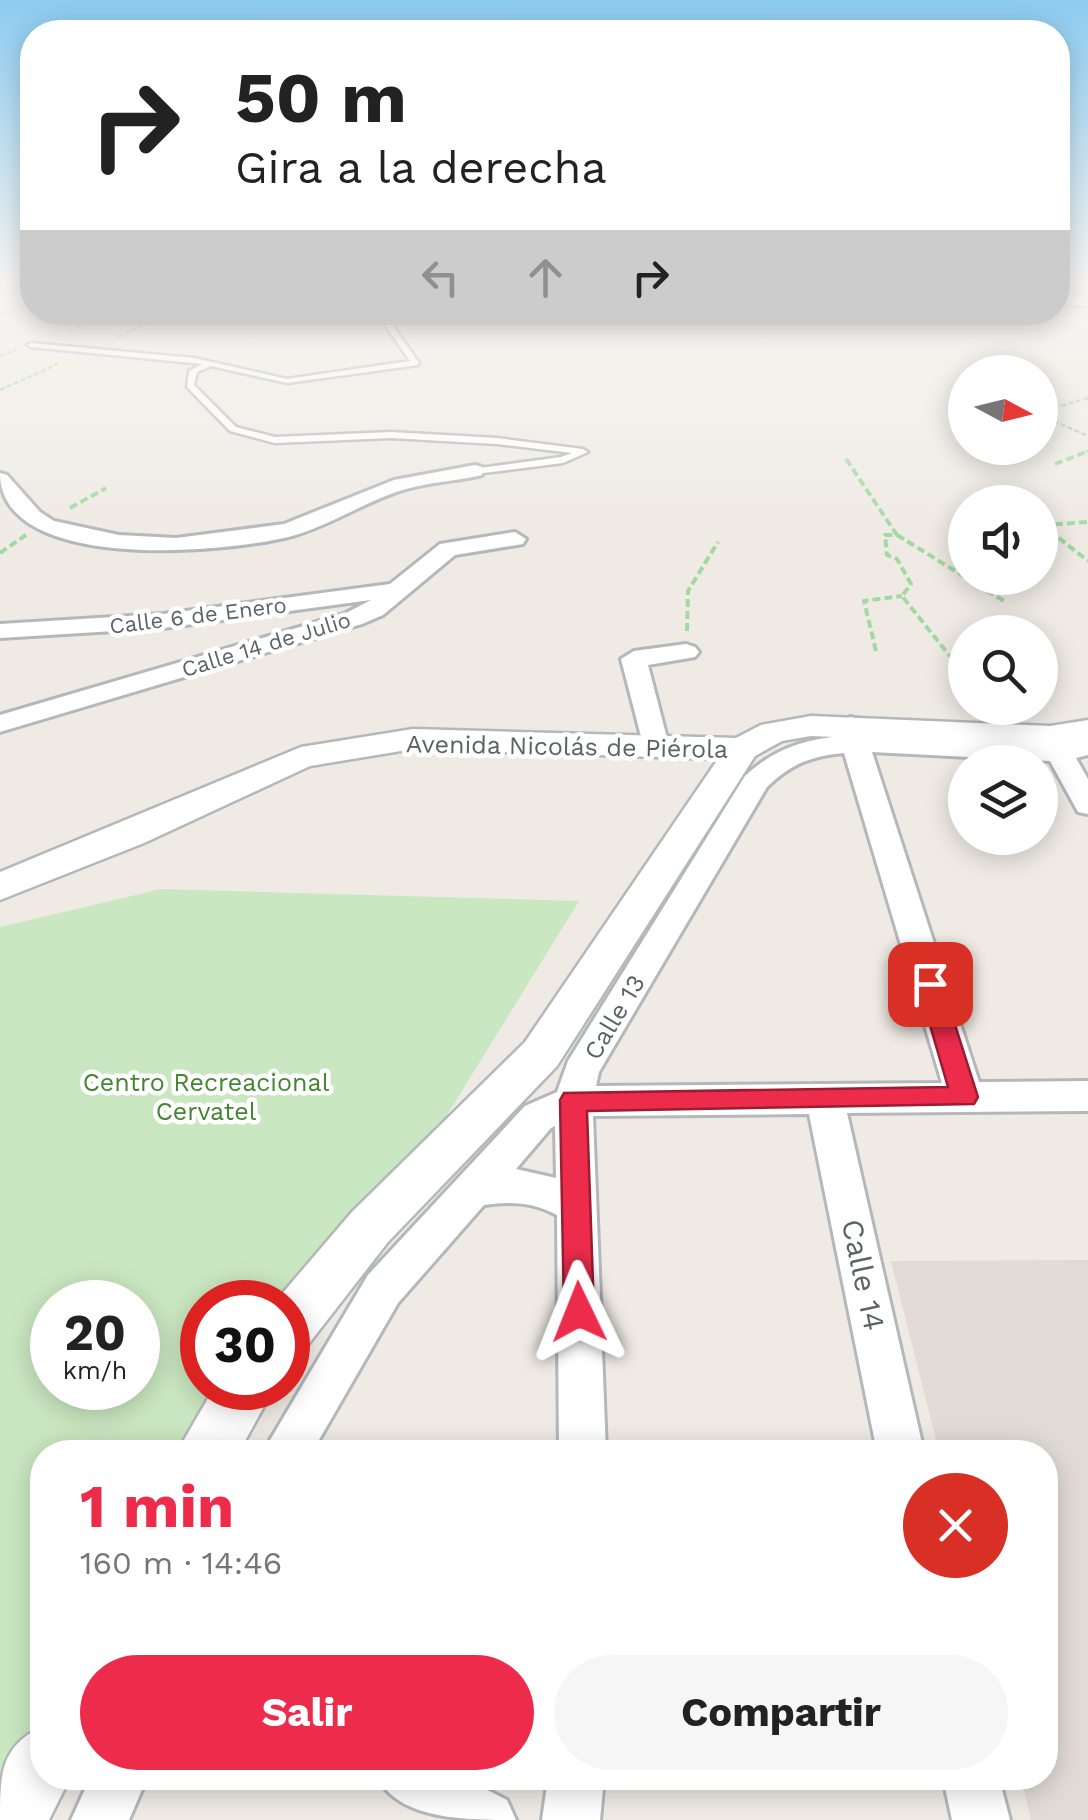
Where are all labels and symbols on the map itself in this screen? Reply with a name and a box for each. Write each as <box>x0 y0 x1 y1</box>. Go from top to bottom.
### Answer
north arrow <box>948 355 1058 465</box>
street label: Calle 6 de Enero <box>108 592 288 639</box>
street label: Calle 14 de Julio <box>179 607 354 682</box>
street label: Avenida Nicolás de Piérola <box>406 729 728 764</box>
pin <box>888 942 973 1027</box>
street label: Calle 13 <box>578 970 651 1065</box>
park label: Centro Recreacional Cervatel <box>83 1068 330 1126</box>
street label: Calle 14 <box>835 1216 892 1334</box>
position arrow <box>527 1260 631 1364</box>
speed limit sign: 30 <box>180 1280 310 1410</box>

